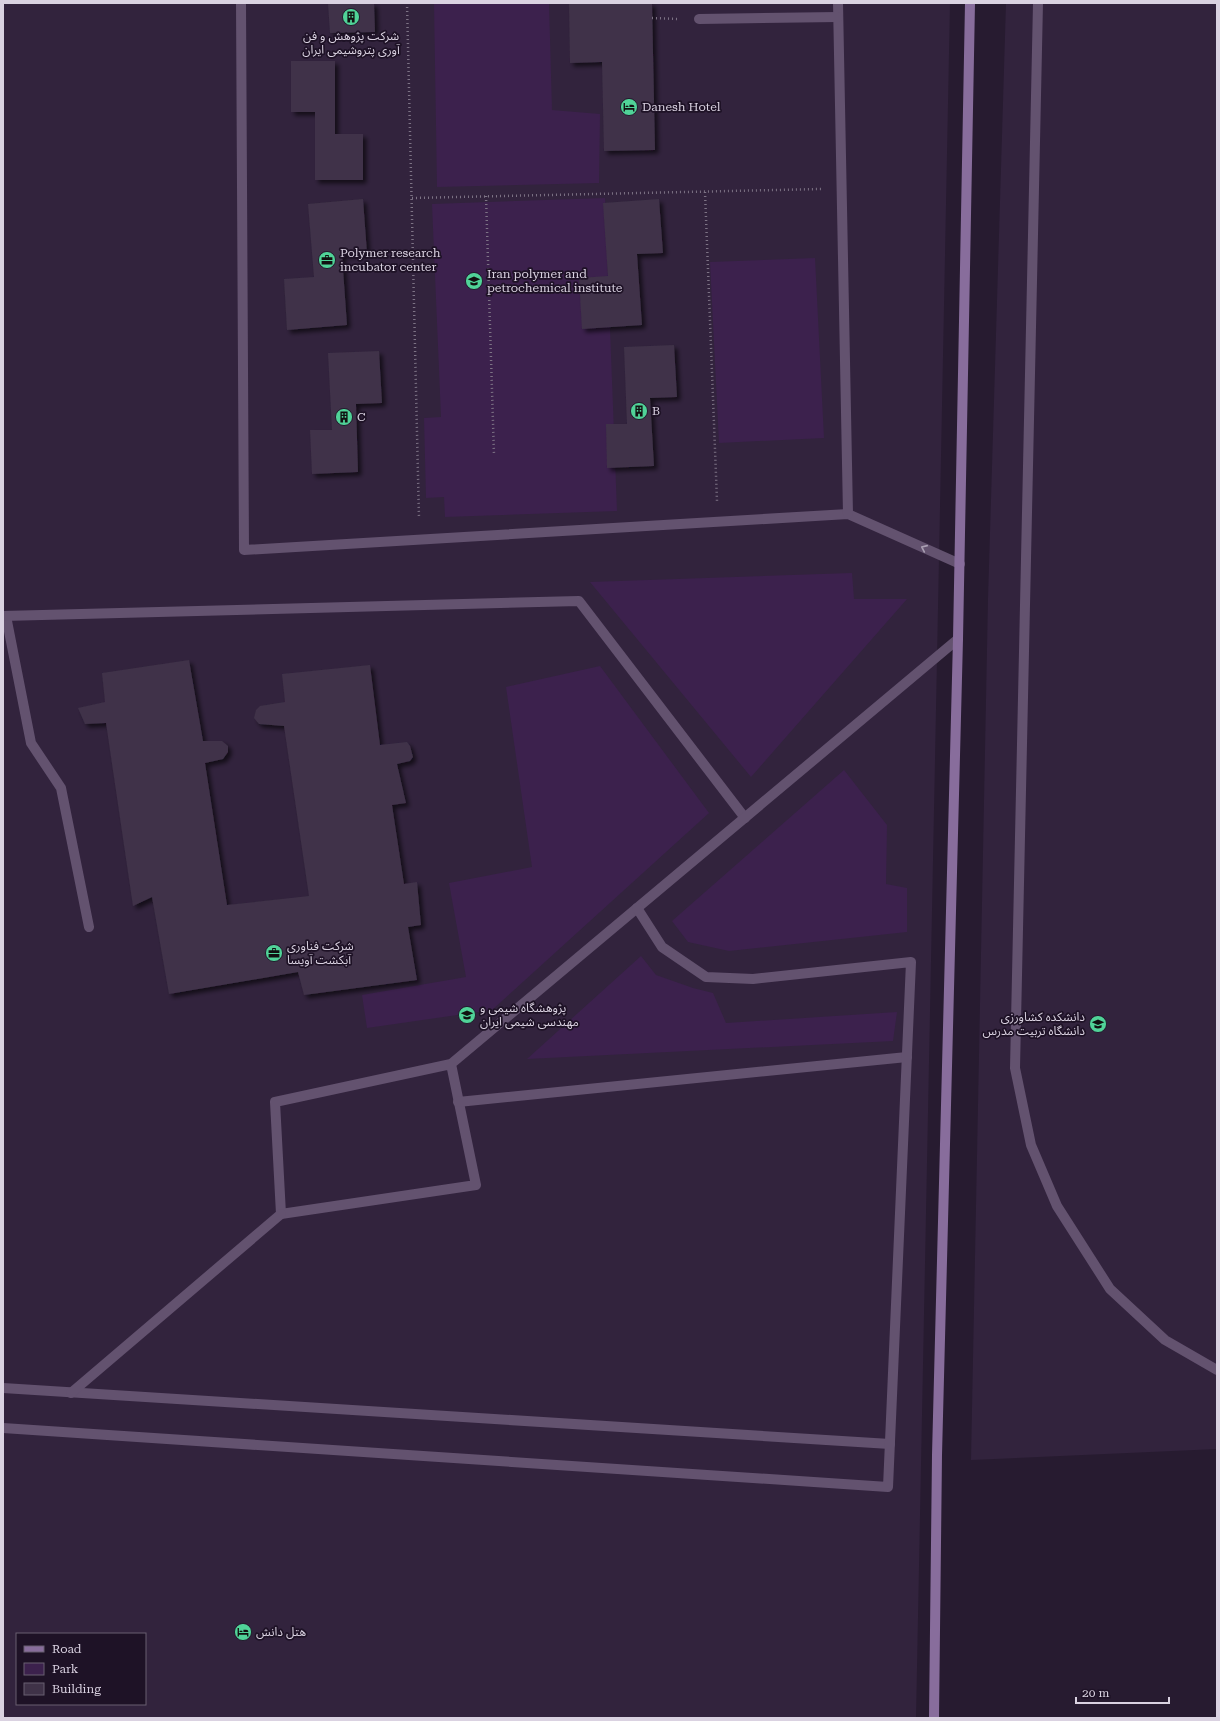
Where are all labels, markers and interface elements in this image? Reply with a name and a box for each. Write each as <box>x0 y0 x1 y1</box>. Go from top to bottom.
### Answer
building icon: شرکت پژوهش و فن آوری پتروشیمی ایران <box>341 7 361 27</box>
place label: شرکت پژوهش و فن آوری پتروشیمی ایران <box>302 29 400 58</box>
hotel icon: Danesh Hotel <box>619 97 639 117</box>
place label: Danesh Hotel <box>642 100 721 114</box>
place label: Polymer research incubator center <box>340 246 441 274</box>
office icon: Polymer research incubator center <box>317 250 337 270</box>
place label: Iran polymer and petrochemical institute <box>487 267 623 295</box>
school or university icon: Iran polymer and petrochemical institute <box>464 271 484 291</box>
building icon: B <box>629 401 649 421</box>
place label: B <box>652 404 660 418</box>
building icon: C <box>334 407 354 427</box>
place label: C <box>357 410 366 424</box>
one-way arrow <box>921 545 928 553</box>
place label: شرکت فناوری آبکشت آویسا <box>287 939 354 967</box>
office icon: شرکت فناوری آبکشت آویسا <box>264 943 284 963</box>
place label: پژوهشگاه شیمی و مهندسی شیمی ایران <box>480 1001 579 1029</box>
school or university icon: پژوهشگاه شیمی و مهندسی شیمی ایران <box>457 1005 477 1025</box>
place label: دانشکده کشاورزی دانشگاه تربیت مدرس <box>982 1010 1085 1038</box>
school or university icon: دانشکده کشاورزی دانشگاه تربیت مدرس <box>1088 1014 1108 1034</box>
hotel icon: هتل دانش <box>233 1622 253 1642</box>
place label: هتل دانش <box>256 1625 306 1639</box>
legend <box>16 1633 146 1705</box>
text: Road <box>52 1642 82 1656</box>
text: Park <box>52 1662 79 1676</box>
scale bar <box>1076 1679 1169 1705</box>
text: Building <box>52 1682 101 1696</box>
text: 20 m <box>1082 1686 1109 1700</box>

